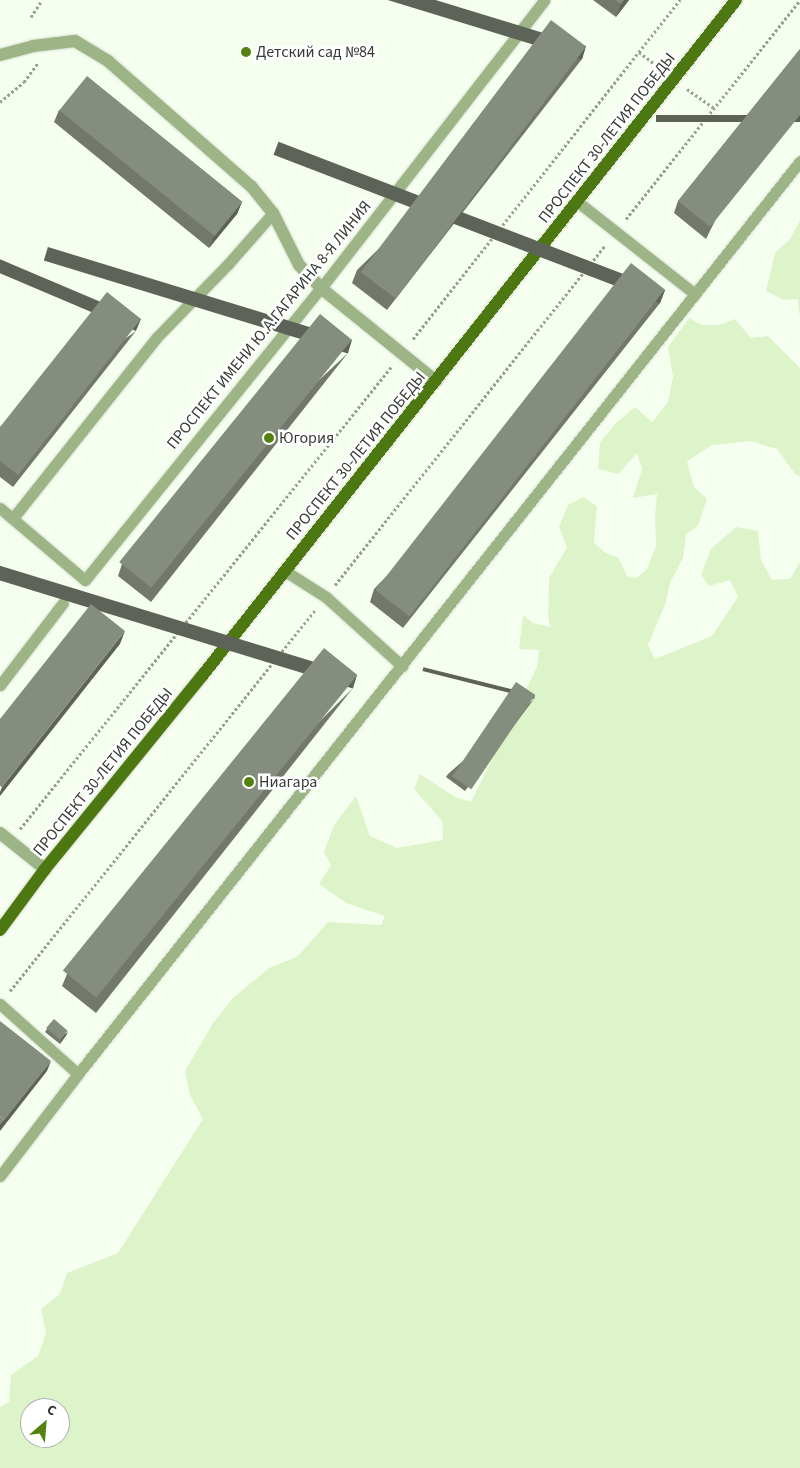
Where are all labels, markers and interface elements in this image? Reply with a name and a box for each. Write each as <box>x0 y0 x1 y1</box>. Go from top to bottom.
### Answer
place label: Детский сад №84 <box>256 42 375 62</box>
marker: Детский сад №84 <box>240 46 252 58</box>
street label: ПРОСПЕКТ 30-ЛЕТИЯ ПОБЕДЫ <box>534 49 680 227</box>
street label: ПРОСПЕКТ ИМЕНИ Ю.А.ГАГАРИНА 8-Я ЛИНИЯ <box>163 197 375 453</box>
street label: ПРОСПЕКТ 30-ЛЕТИЯ ПОБЕДЫ <box>282 368 430 544</box>
place label: Югория <box>279 428 334 448</box>
marker: Югория <box>263 432 275 444</box>
street label: ПРОСПЕКТ 30-ЛЕТИЯ ПОБЕДЫ <box>29 684 177 860</box>
place label: Ниагара <box>259 772 317 792</box>
marker: Ниагара <box>243 776 255 788</box>
north arrow <box>20 1398 70 1448</box>
text: С <box>43 1400 60 1421</box>

